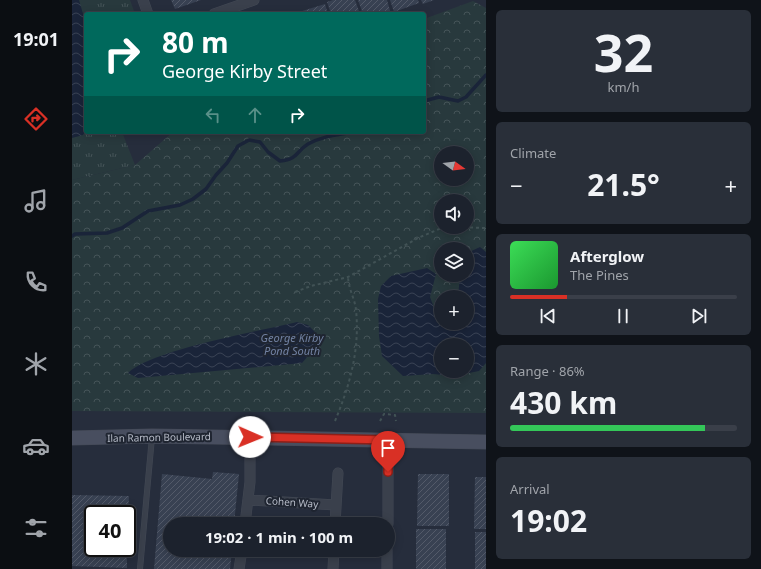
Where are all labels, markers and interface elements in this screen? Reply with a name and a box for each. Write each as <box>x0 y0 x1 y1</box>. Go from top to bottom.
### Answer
text: 32 <box>594 16 653 87</box>
text: 80 m <box>162 23 229 61</box>
text: 19:01 <box>13 27 59 51</box>
icon: right <box>96 28 148 80</box>
text: George Kirby Street <box>162 59 327 83</box>
text: km/h <box>608 78 639 96</box>
icon: left <box>202 104 224 126</box>
icon: ahead <box>244 104 266 126</box>
icon: right <box>286 104 308 126</box>
icon: directions <box>22 105 50 133</box>
text: Climate <box>510 144 556 162</box>
north arrow <box>434 146 474 186</box>
map controls <box>434 146 474 378</box>
text: 21.5° <box>587 164 660 205</box>
text: − <box>510 170 523 200</box>
text: + <box>724 170 737 200</box>
icon: music <box>22 187 50 215</box>
button: sound <box>434 194 474 234</box>
button: layers <box>434 242 474 282</box>
text: Afterglow <box>570 246 644 266</box>
text: The Pines <box>570 266 629 284</box>
icon: phone <box>22 268 50 296</box>
button: + <box>434 290 474 330</box>
icon: previous <box>537 305 559 327</box>
icon: pause <box>612 305 634 327</box>
icon: next <box>688 305 710 327</box>
water label: George Kirby Pond South <box>261 330 324 358</box>
button: − <box>434 338 474 378</box>
icon: climate <box>22 350 50 378</box>
text: Range · 86% <box>510 362 585 380</box>
text: 430 km <box>510 382 617 423</box>
position arrow <box>229 416 271 458</box>
street label: Ilan Ramon Boulevard <box>107 429 211 445</box>
pin <box>371 431 405 472</box>
icon: car <box>22 432 50 460</box>
icon: arrive <box>377 437 399 459</box>
text: Arrival <box>510 480 550 498</box>
street label: Cohen Way <box>265 493 320 511</box>
text: 19:02 <box>510 500 587 541</box>
speed limit sign: 40 <box>84 505 136 557</box>
icon: filters <box>22 514 50 542</box>
text: 19:02 · 1 min · 100 m <box>205 527 353 547</box>

